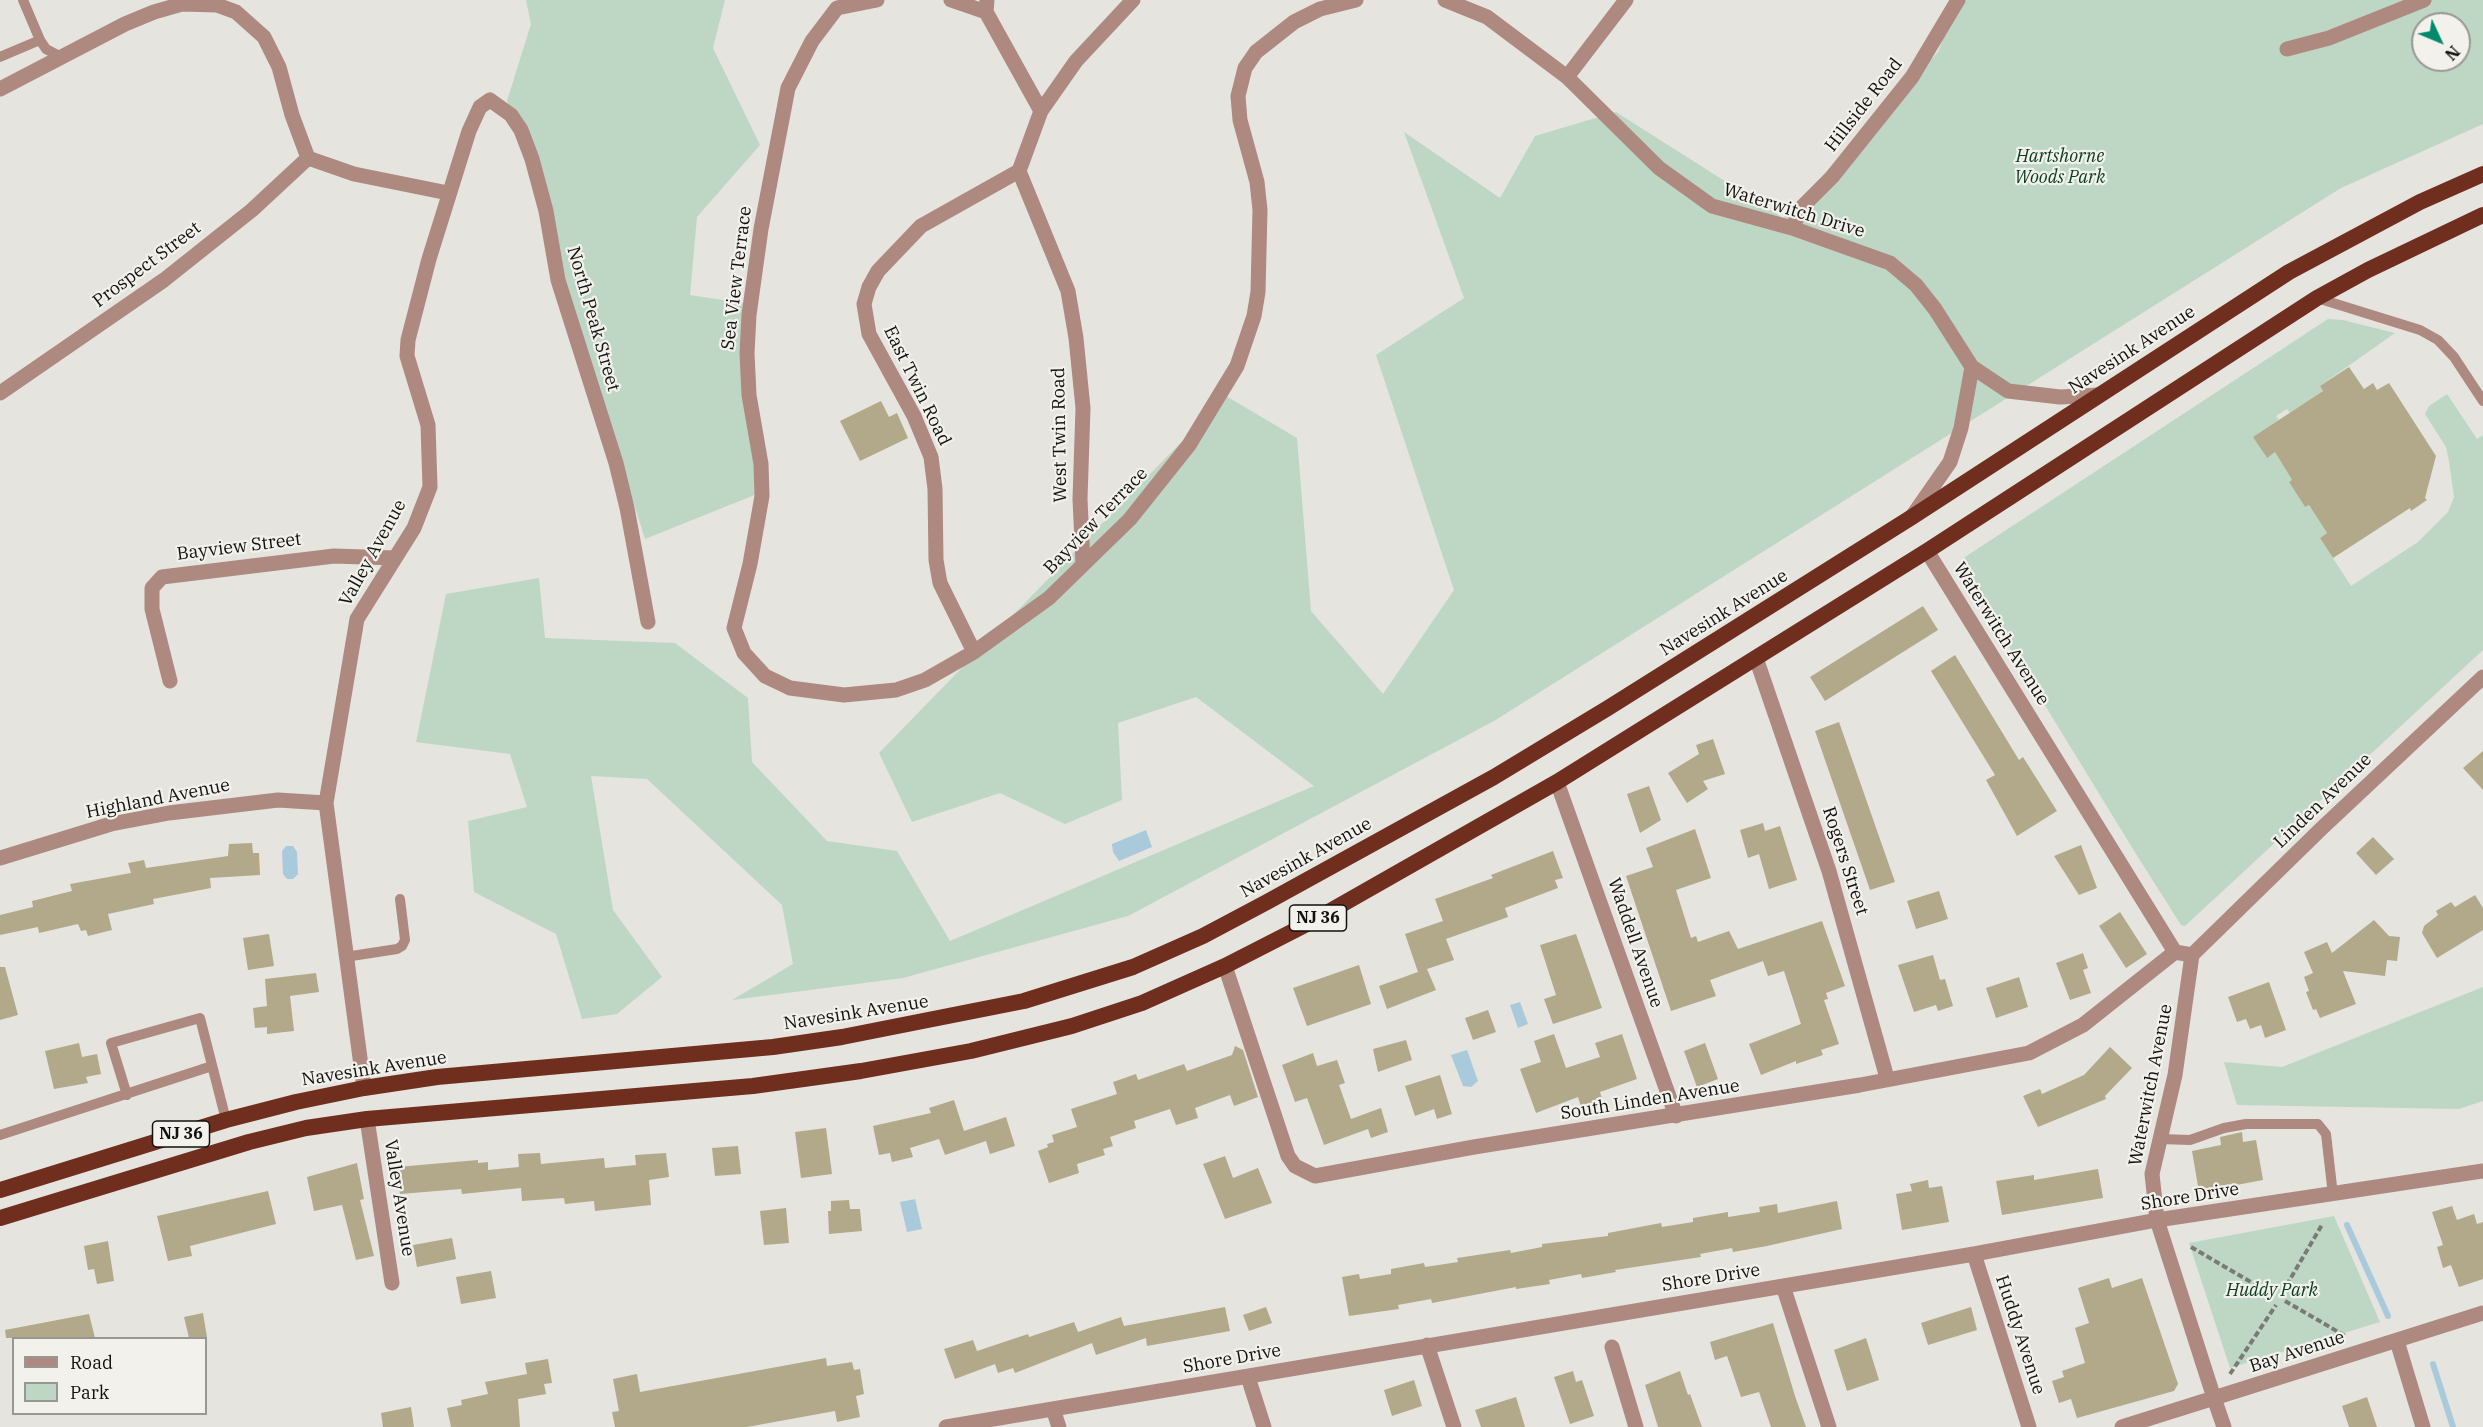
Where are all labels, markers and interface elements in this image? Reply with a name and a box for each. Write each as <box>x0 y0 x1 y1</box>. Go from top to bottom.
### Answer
north arrow <box>2411 12 2471 72</box>
text: N <box>2441 42 2464 65</box>
street label: Hillside Road <box>1821 54 1907 156</box>
park label: Hartshorne Woods Park <box>2015 146 2105 188</box>
street label: Waterwitch Drive <box>1721 179 1867 243</box>
street label: Sea View Terrace <box>717 205 757 351</box>
street label: Prospect Street <box>89 217 205 313</box>
street label: North Peak Street <box>562 244 624 394</box>
street label: Navesink Avenue <box>2065 301 2199 399</box>
street label: East Twin Road <box>879 323 955 449</box>
street label: West Twin Road <box>1048 367 1072 503</box>
street label: Bayview Terrace <box>1040 463 1152 579</box>
street label: Valley Avenue <box>335 496 411 610</box>
street label: Bayview Street <box>175 529 303 565</box>
street label: Waterwitch Avenue <box>1948 559 2054 709</box>
street label: Navesink Avenue <box>1656 565 1792 661</box>
street label: Linden Avenue <box>2270 749 2376 853</box>
street label: Highland Avenue <box>84 774 232 824</box>
street label: Rogers Street <box>1817 804 1873 918</box>
street label: Navesink Avenue <box>1237 813 1375 903</box>
street label: Waddell Avenue <box>1603 875 1667 1011</box>
road number: NJ 36 <box>1290 905 1346 931</box>
street label: Navesink Avenue <box>782 991 930 1035</box>
street label: Waterwitch Avenue <box>2125 1002 2177 1168</box>
street label: Navesink Avenue <box>300 1047 448 1091</box>
street label: South Linden Avenue <box>1559 1075 1741 1125</box>
road number: NJ 36 <box>152 1121 210 1147</box>
street label: Valley Avenue <box>379 1138 419 1258</box>
street label: Shore Drive <box>2139 1179 2241 1215</box>
street label: Shore Drive <box>1660 1260 1762 1296</box>
street label: Huddy Avenue <box>1991 1273 2049 1397</box>
park label: Huddy Park <box>2226 1280 2318 1302</box>
street label: Bay Avenue <box>2247 1326 2347 1378</box>
legend <box>12 1337 207 1415</box>
street label: Shore Drive <box>1181 1340 1283 1378</box>
text: Road <box>70 1351 113 1374</box>
text: Park <box>70 1381 109 1404</box>

